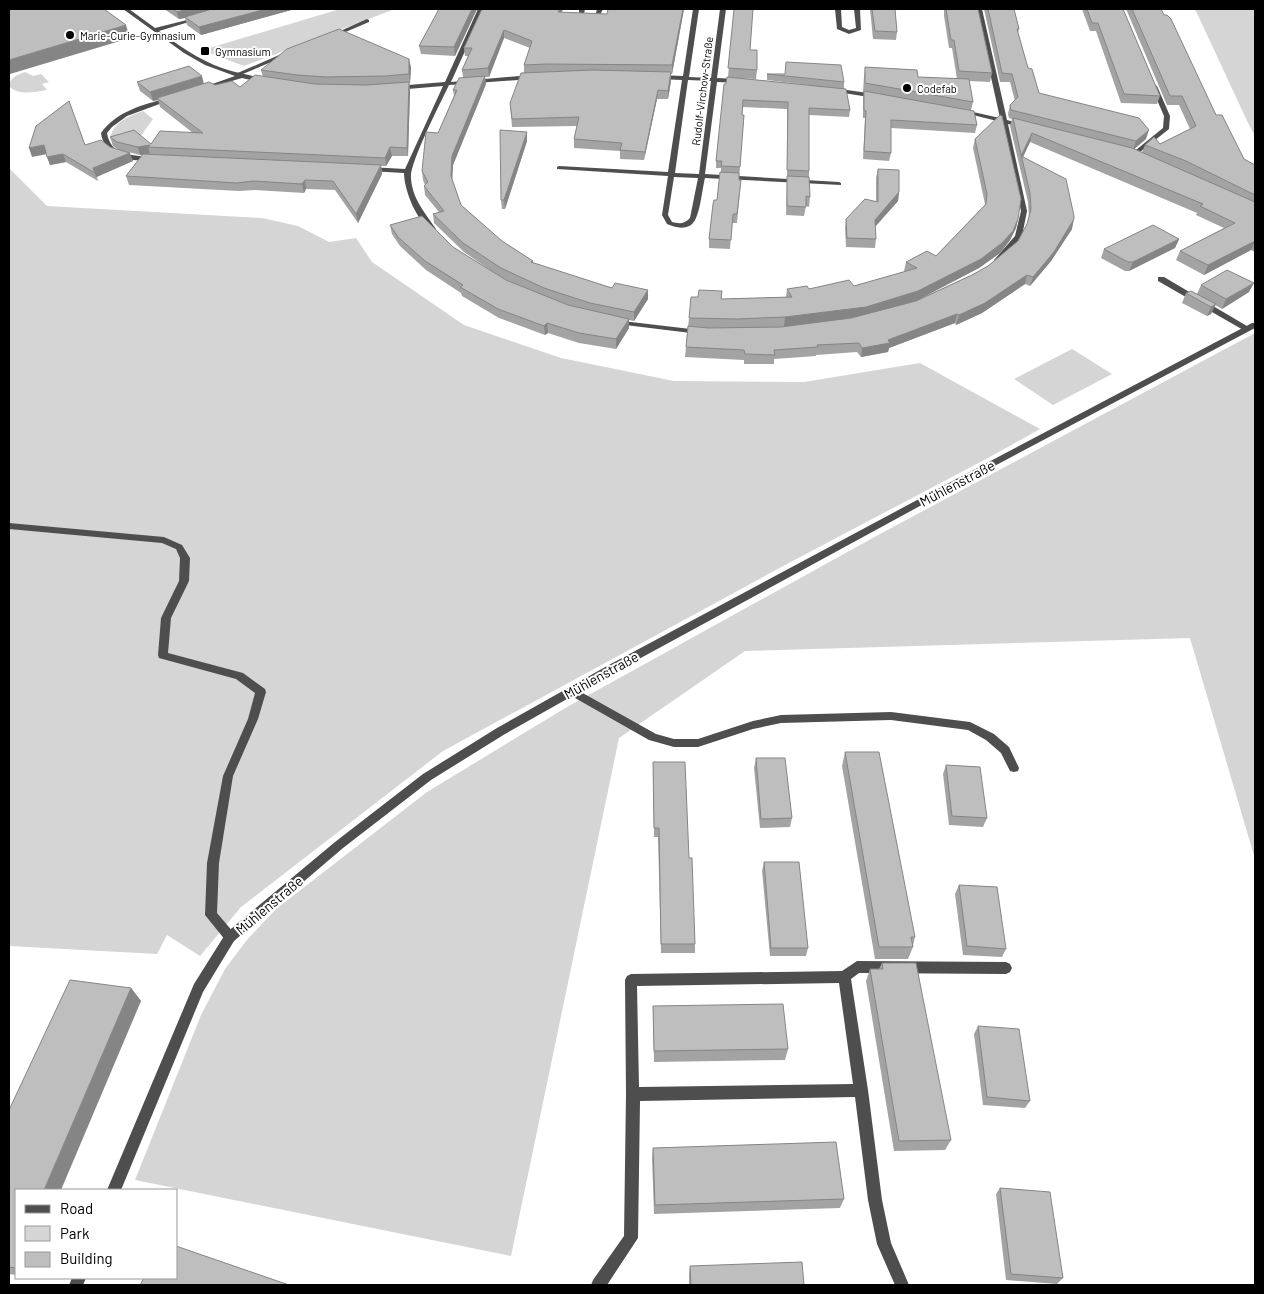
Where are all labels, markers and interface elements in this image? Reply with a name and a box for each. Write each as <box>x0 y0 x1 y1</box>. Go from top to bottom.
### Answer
marker: Marie-Curie-Gymnasium <box>64 29 76 41</box>
place label: Marie-Curie-Gymnasium <box>80 29 196 42</box>
street label: Rudolf-Virchow-Straße <box>689 36 715 146</box>
marker: Gymnasium <box>199 45 211 57</box>
place label: Gymnasium <box>215 45 271 58</box>
marker: Codefab <box>901 82 913 94</box>
place label: Codefab <box>917 82 957 95</box>
street label: Mühlenstraße <box>917 456 997 510</box>
street label: Mühlenstraße <box>561 648 641 702</box>
street label: Mühlenstraße <box>232 872 306 938</box>
legend <box>15 1189 178 1279</box>
text: Road <box>60 1199 93 1217</box>
text: Park <box>60 1224 90 1242</box>
text: Building <box>60 1249 113 1267</box>

